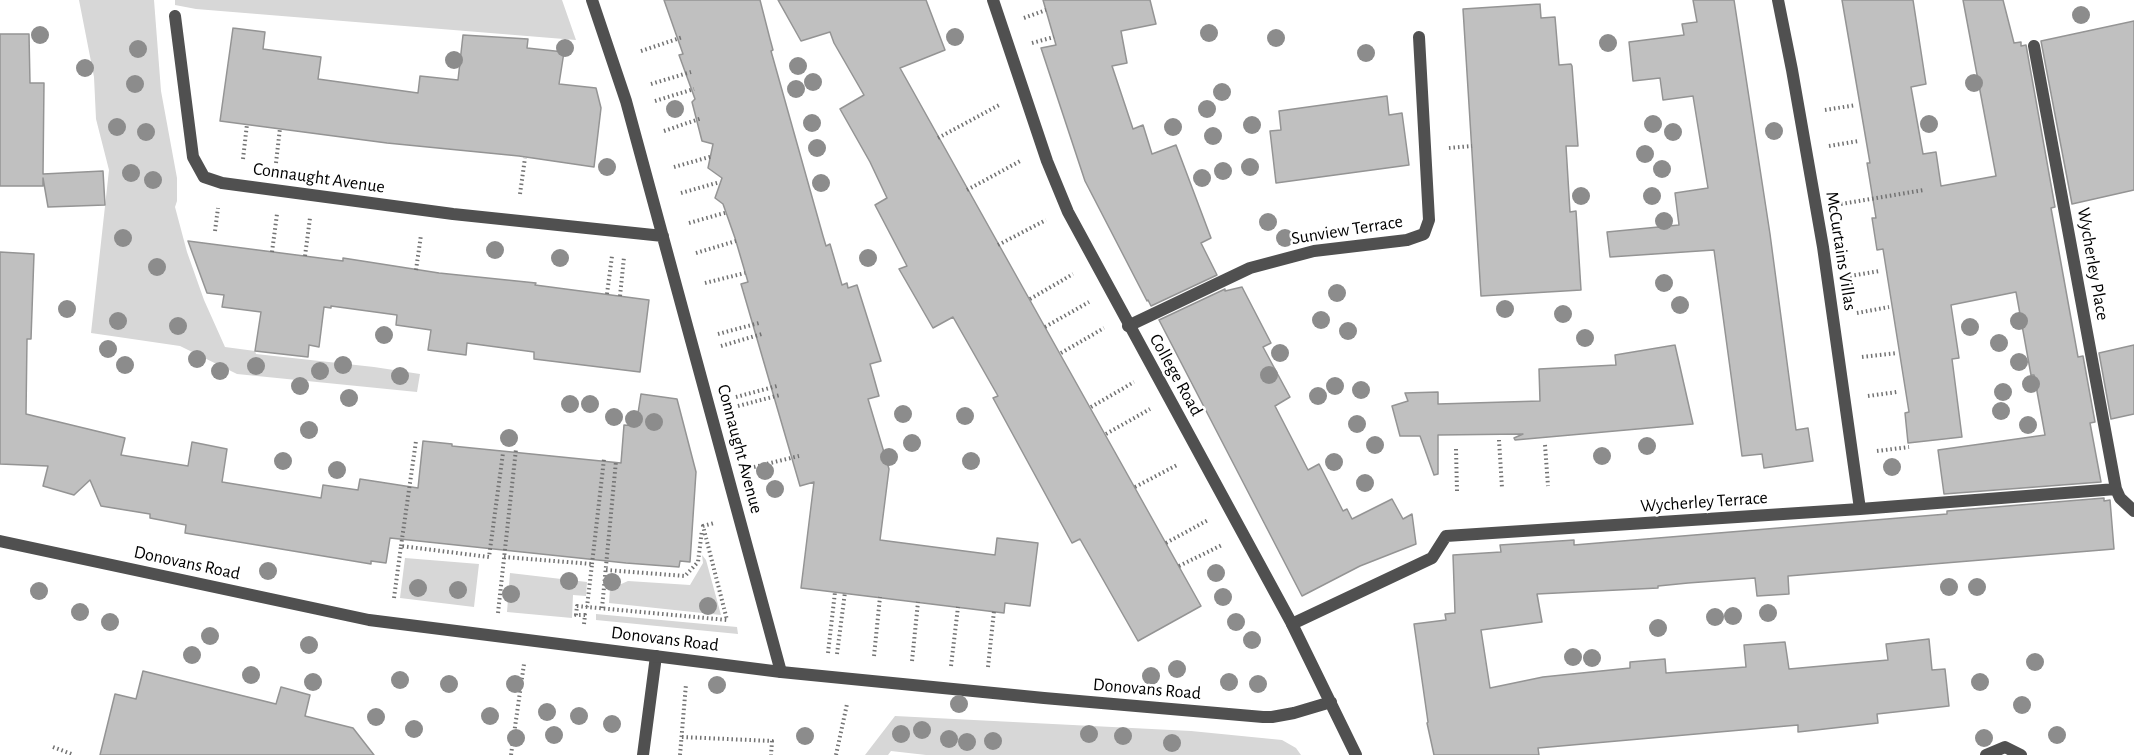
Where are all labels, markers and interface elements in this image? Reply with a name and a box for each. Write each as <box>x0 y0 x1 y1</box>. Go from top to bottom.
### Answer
street label: Connaught Avenue <box>252 158 386 198</box>
street label: McCurtains Villas <box>1821 190 1861 312</box>
street label: Wycherley Place <box>2072 206 2114 322</box>
street label: Sunview Terrace <box>1290 211 1404 249</box>
street label: College Road <box>1145 330 1207 420</box>
street label: Connaught Avenue <box>712 382 768 516</box>
street label: Wycherley Terrace <box>1640 487 1768 517</box>
street label: Donovans Road <box>132 541 242 585</box>
street label: Donovans Road <box>610 622 720 656</box>
street label: Donovans Road <box>1092 674 1202 704</box>

